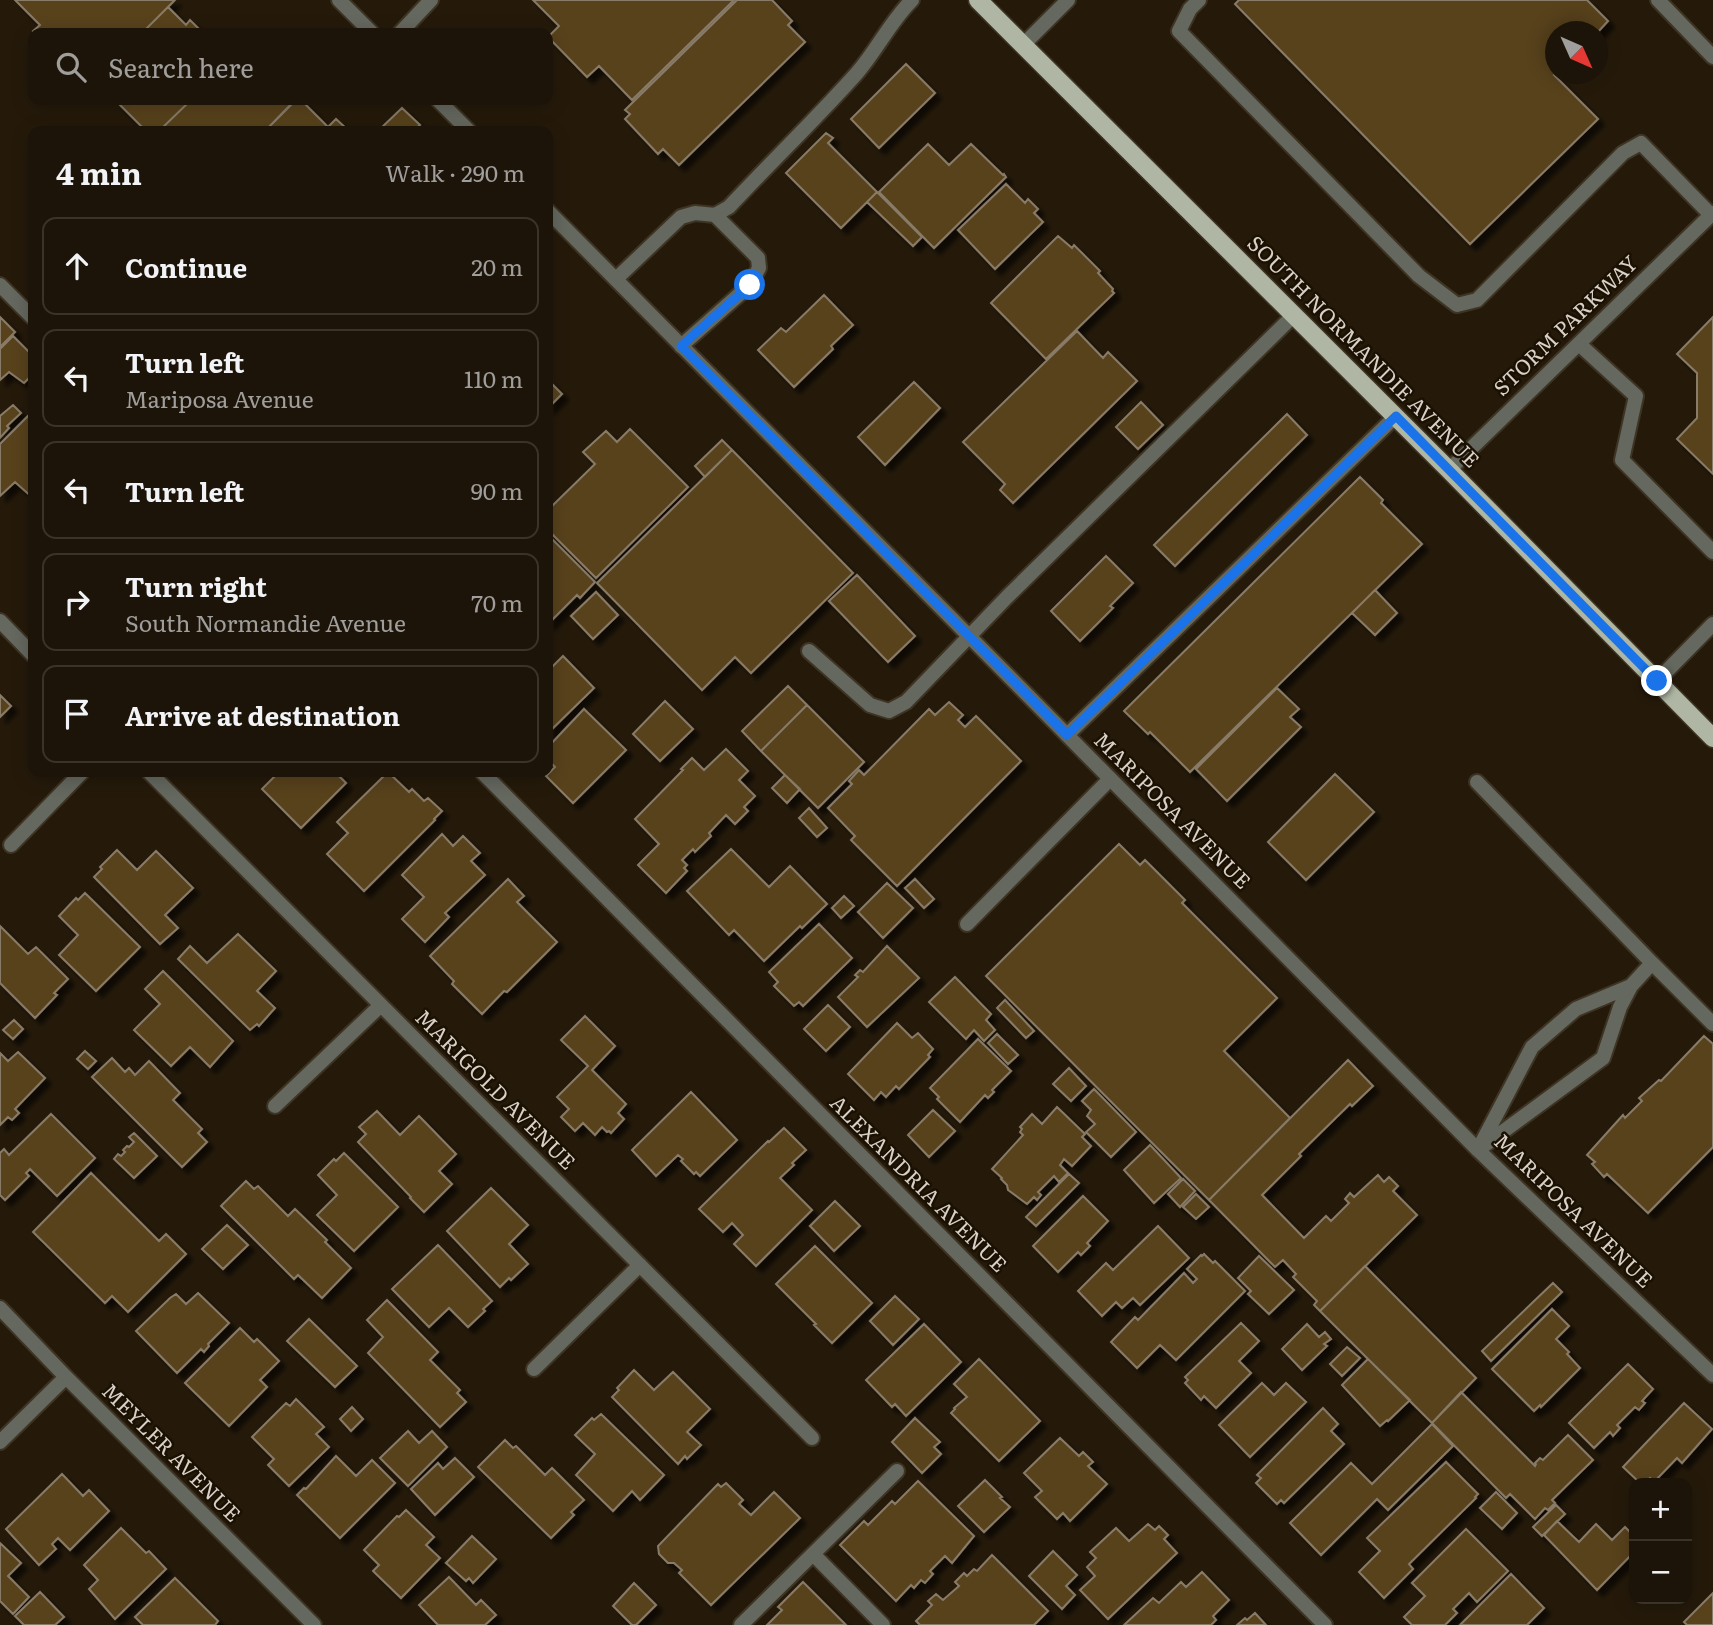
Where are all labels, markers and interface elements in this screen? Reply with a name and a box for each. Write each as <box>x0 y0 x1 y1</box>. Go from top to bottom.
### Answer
north arrow <box>1545 21 1608 84</box>
search box <box>28 28 553 105</box>
text: Search here <box>108 47 254 86</box>
icon: search <box>52 48 90 86</box>
text: 4 min <box>56 150 142 194</box>
text: Walk · 290 m <box>385 155 525 189</box>
street label: SOUTH NORMANDIE AVENUE <box>1242 227 1488 473</box>
icon: ahead <box>58 247 96 285</box>
text: Continue <box>125 247 247 286</box>
street label: STORM PARKWAY <box>1485 247 1643 401</box>
text: 20 m <box>471 249 523 283</box>
route start <box>734 269 765 300</box>
text: Turn left <box>125 342 244 381</box>
icon: left <box>58 359 96 397</box>
text: 110 m <box>464 361 523 395</box>
text: Mariposa Avenue <box>125 381 314 415</box>
icon: left <box>58 471 96 509</box>
text: Turn left <box>125 471 244 510</box>
text: 90 m <box>471 473 523 507</box>
text: Turn right <box>125 566 267 605</box>
icon: right <box>58 583 96 621</box>
text: 70 m <box>471 585 523 619</box>
text: South Normandie Avenue <box>125 605 406 639</box>
route end <box>1641 665 1672 696</box>
icon: arrive <box>58 695 96 733</box>
text: Arrive at destination <box>125 695 400 734</box>
street label: MARIPOSA AVENUE <box>1088 724 1259 895</box>
street label: MARIGOLD AVENUE <box>410 1001 584 1175</box>
street label: ALEXANDRIA AVENUE <box>824 1087 1015 1278</box>
street label: MARIPOSA AVENUE <box>1488 1125 1661 1294</box>
street label: MEYLER AVENUE <box>96 1375 249 1528</box>
map controls <box>1629 1478 1692 1604</box>
button: + <box>1629 1478 1692 1541</box>
button: − <box>1629 1541 1692 1604</box>

